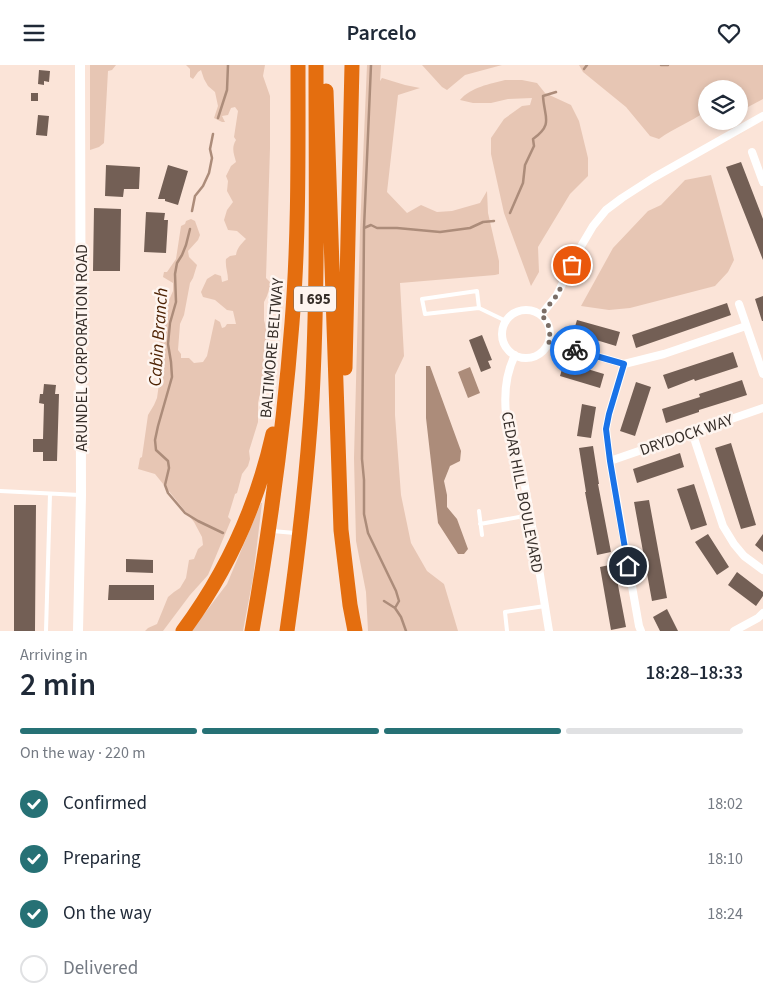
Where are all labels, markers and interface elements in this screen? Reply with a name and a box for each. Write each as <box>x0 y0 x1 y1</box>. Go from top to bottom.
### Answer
text: Parcelo <box>346 17 417 49</box>
icon: menu <box>20 19 48 47</box>
icon: heart <box>715 19 743 47</box>
map controls <box>698 80 748 130</box>
button: layers <box>698 80 748 130</box>
street label: ARUNDEL CORPORATION ROAD <box>71 244 93 452</box>
pin <box>551 244 593 286</box>
icon: bag <box>558 251 586 279</box>
street label: BALTIMORE BELTWAY <box>255 277 289 419</box>
water label: Cabin Branch <box>143 287 174 387</box>
road number: I 695 <box>294 287 336 311</box>
courier <box>550 325 600 375</box>
icon: bike <box>561 336 589 364</box>
street label: DRYDOCK WAY <box>637 409 736 461</box>
street label: CEDAR HILL BOULEVARD <box>496 410 548 575</box>
pin <box>607 545 649 587</box>
icon: home <box>614 552 642 580</box>
text: Arriving in <box>20 644 88 666</box>
text: 18:28–18:33 <box>645 660 743 687</box>
text: 2 min <box>20 662 96 708</box>
text: On the way · 220 m <box>20 742 145 764</box>
icon: check <box>20 790 48 818</box>
text: Confirmed <box>63 790 147 817</box>
text: 18:02 <box>707 793 743 815</box>
icon: check <box>20 845 48 873</box>
text: Preparing <box>63 845 141 872</box>
text: 18:10 <box>707 848 743 870</box>
icon: check <box>20 900 48 928</box>
text: On the way <box>63 900 152 927</box>
text: 18:24 <box>707 903 743 925</box>
text: Delivered <box>63 955 138 982</box>

